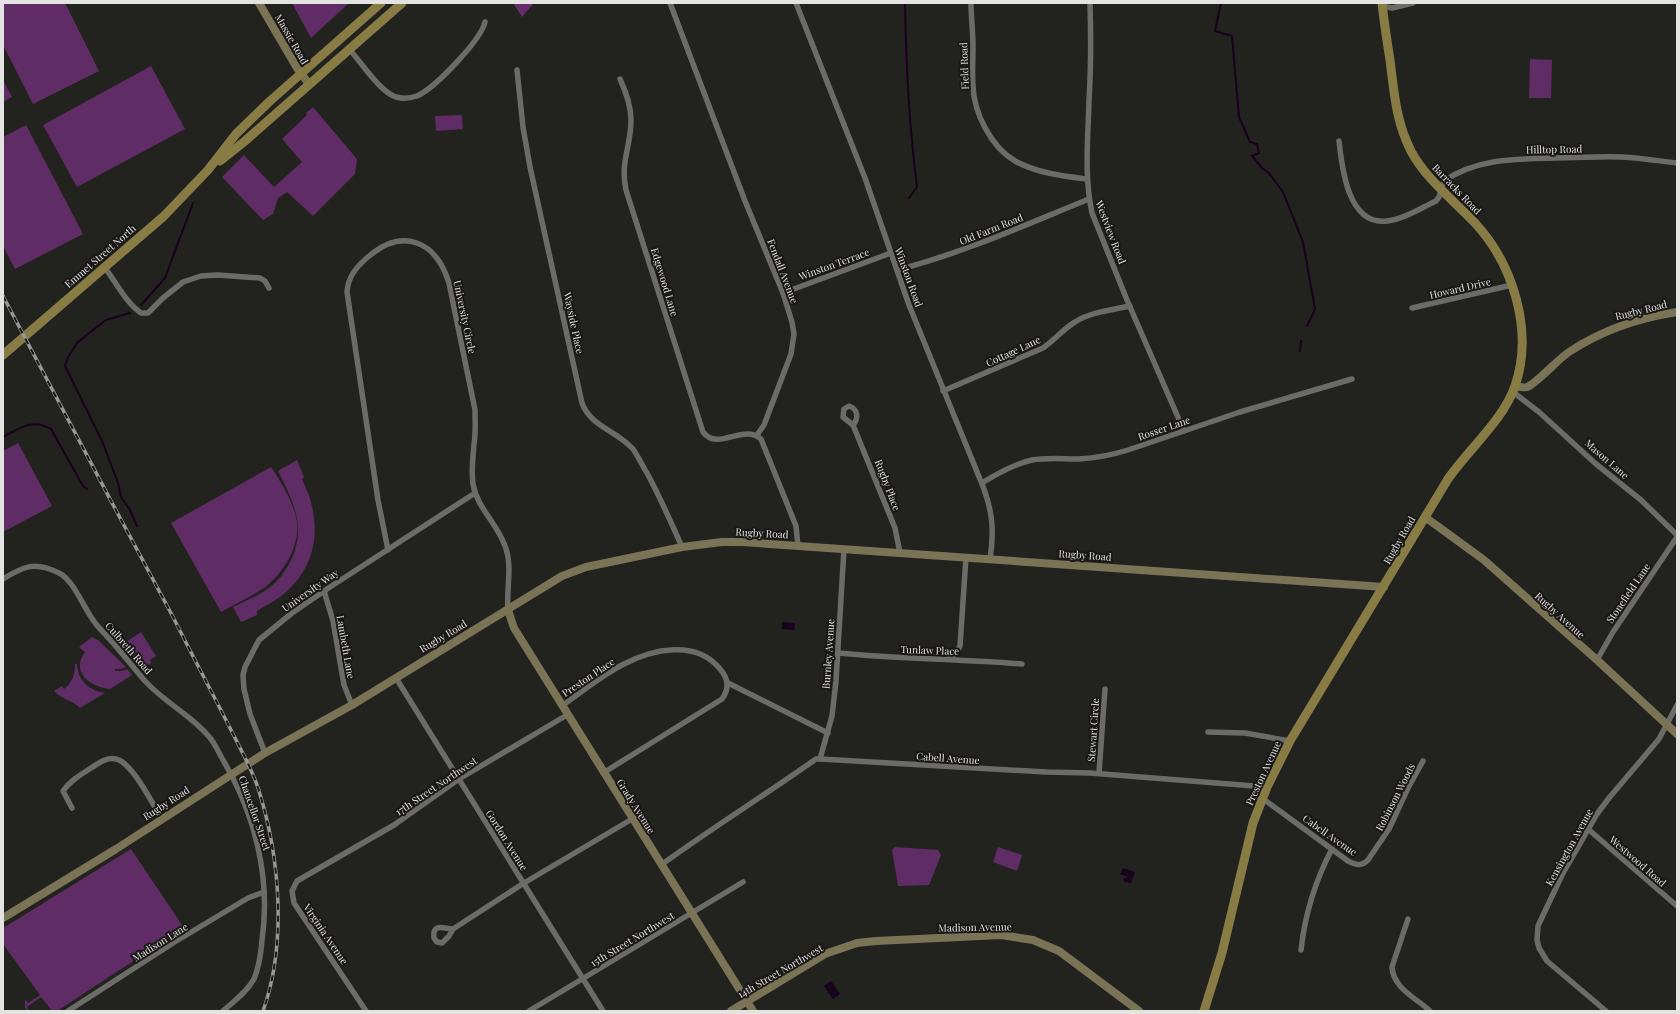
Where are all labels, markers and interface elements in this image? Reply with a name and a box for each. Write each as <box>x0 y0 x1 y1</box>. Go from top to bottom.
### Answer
street label: Massie Road <box>272 11 312 67</box>
street label: Field Road <box>956 42 972 90</box>
street label: Hilltop Road <box>1526 142 1582 156</box>
street label: Barracks Road <box>1429 161 1485 217</box>
street label: Westview Road <box>1092 197 1130 266</box>
street label: Old Farm Road <box>957 210 1025 248</box>
street label: Emmet Street North <box>61 221 139 291</box>
street label: Fendall Avenue <box>764 237 802 305</box>
street label: Winston Road <box>891 244 926 309</box>
street label: Winston Terrace <box>796 245 871 284</box>
street label: Edgewood Lane <box>648 246 682 318</box>
street label: Howard Drive <box>1428 274 1492 302</box>
street label: University Circle <box>450 279 480 355</box>
street label: Wayside Place <box>560 290 587 355</box>
street label: Rugby Road <box>1614 297 1669 323</box>
street label: Cottage Lane <box>983 332 1043 370</box>
street label: Rosser Lane <box>1136 412 1192 444</box>
street label: Mason Lane <box>1582 436 1632 482</box>
street label: Rugby Place <box>872 457 904 513</box>
street label: Rugby Road <box>1380 513 1418 567</box>
street label: Rugby Road <box>735 525 789 541</box>
street label: Rugby Road <box>1058 546 1112 564</box>
street label: Stonefield Lane <box>1603 560 1653 626</box>
street label: University Way <box>279 565 341 615</box>
street label: Rugby Avenue <box>1532 589 1588 641</box>
street label: Lambeth Lane <box>334 614 358 680</box>
street label: Rugby Road <box>417 616 470 656</box>
street label: Culbreth Road <box>102 619 156 677</box>
street label: Burnley Avenue <box>819 619 837 689</box>
street label: Tunlaw Place <box>901 642 959 658</box>
street label: Preston Place <box>559 654 617 700</box>
street label: Stewart Circle <box>1084 698 1102 762</box>
street label: Preston Avenue <box>1242 738 1284 808</box>
street label: Cabell Avenue <box>916 749 980 767</box>
street label: 17th Street Northwest <box>392 753 480 819</box>
street label: Robinson Woods <box>1372 761 1418 833</box>
street label: Chancellor Street <box>236 774 275 853</box>
street label: Grady Avenue <box>614 776 658 836</box>
street label: Rugby Road <box>140 783 192 823</box>
street label: Kensington Avenue <box>1542 806 1596 888</box>
street label: Gordon Avenue <box>483 807 531 873</box>
street label: Cabell Avenue <box>1300 811 1360 859</box>
street label: Westwood Road <box>1606 832 1670 890</box>
street label: Virginia Avenue <box>300 900 352 967</box>
street label: 15th Street Northwest <box>587 908 677 970</box>
street label: Madison Lane <box>130 919 190 965</box>
street label: Madison Avenue <box>938 919 1012 935</box>
street label: 14th Street Northwest <box>735 941 826 1001</box>

